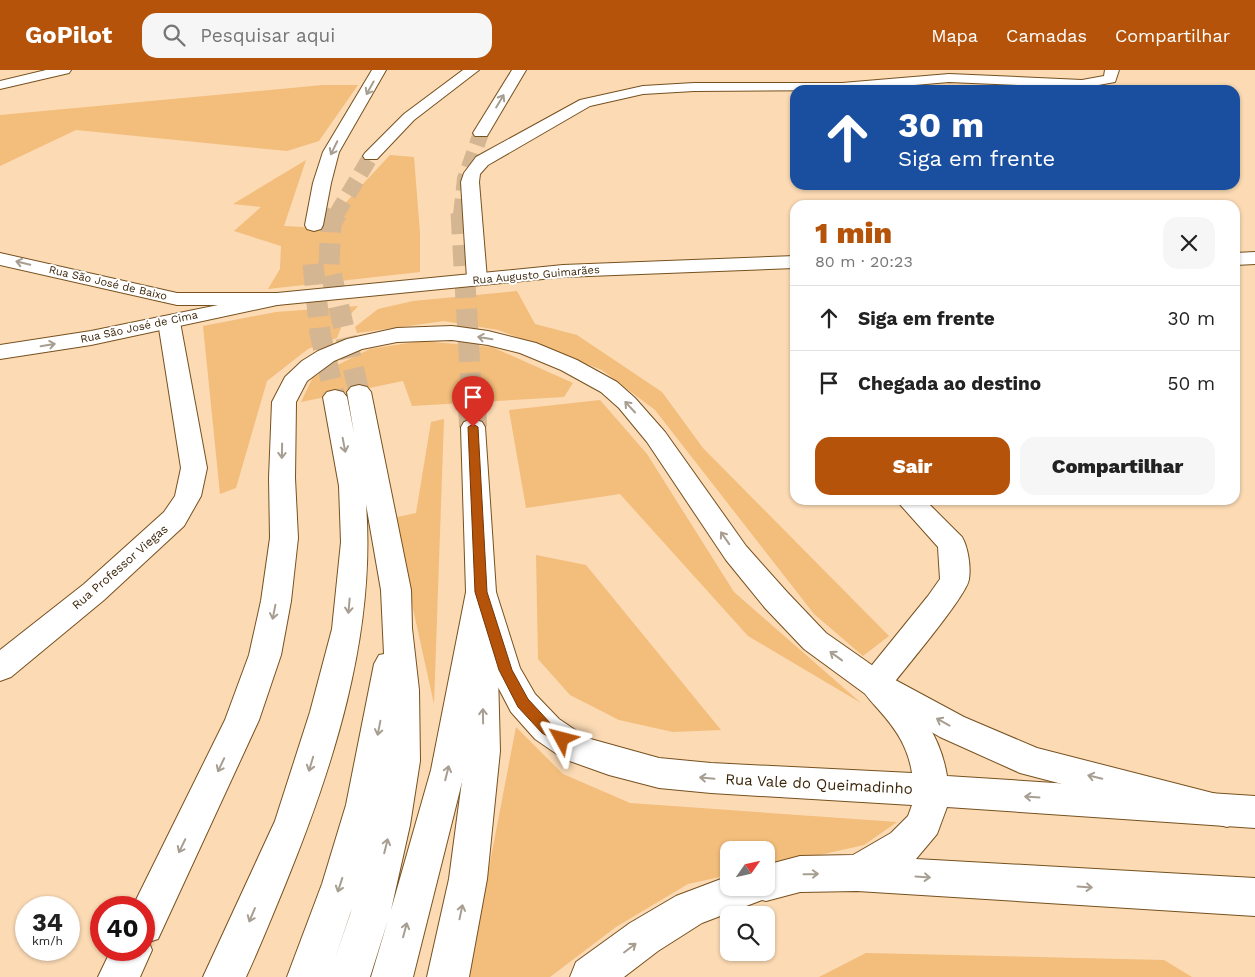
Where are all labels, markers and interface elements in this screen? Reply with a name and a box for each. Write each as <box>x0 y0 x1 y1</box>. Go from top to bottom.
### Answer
search box <box>142 13 492 58</box>
text: GoPilot <box>25 21 112 49</box>
icon: search <box>160 21 188 49</box>
text: Pesquisar aqui <box>200 24 335 47</box>
text: Mapa <box>931 25 978 46</box>
text: Camadas <box>1006 25 1087 46</box>
text: Compartilhar <box>1115 25 1230 46</box>
one-way arrow <box>364 80 374 95</box>
one-way arrow <box>495 95 505 109</box>
text: 30 m <box>898 104 984 146</box>
icon: ahead <box>815 105 880 170</box>
one-way arrow <box>329 140 339 155</box>
text: Siga em frente <box>898 146 1055 171</box>
text: 1 min <box>815 215 892 250</box>
button: close <box>1163 217 1215 269</box>
text: 80 m · 20:23 <box>815 252 913 271</box>
one-way arrow <box>15 258 31 267</box>
street label: Rua São José de Baixo <box>48 263 168 303</box>
street label: Rua Augusto Guimarães <box>472 263 600 287</box>
icon: ahead <box>815 304 843 332</box>
text: Siga em frente <box>858 307 995 330</box>
text: 30 m <box>1168 307 1215 330</box>
street label: Rua São José de Cima <box>79 308 199 346</box>
one-way arrow <box>477 332 493 342</box>
one-way arrow <box>40 340 56 350</box>
icon: arrive <box>815 369 843 397</box>
text: Chegada ao destino <box>858 372 1041 395</box>
text: 50 m <box>1168 372 1215 395</box>
pin <box>452 376 494 427</box>
icon: arrive <box>459 383 487 411</box>
one-way arrow <box>624 400 635 413</box>
one-way arrow <box>340 436 350 452</box>
button: Sair <box>815 437 1010 495</box>
button: Compartilhar <box>1020 437 1215 495</box>
one-way arrow <box>277 442 287 458</box>
street label: Rua Professor Viegas <box>69 522 171 612</box>
one-way arrow <box>720 531 730 545</box>
one-way arrow <box>344 598 354 614</box>
one-way arrow <box>268 604 278 620</box>
one-way arrow <box>830 650 843 661</box>
one-way arrow <box>478 709 488 725</box>
position arrow <box>535 712 587 764</box>
one-way arrow <box>936 717 951 727</box>
one-way arrow <box>374 719 383 735</box>
one-way arrow <box>305 755 315 771</box>
one-way arrow <box>216 757 225 772</box>
one-way arrow <box>443 765 452 781</box>
street label: Rua Vale do Queimadinho <box>725 770 913 798</box>
one-way arrow <box>1088 772 1104 782</box>
one-way arrow <box>699 773 715 782</box>
one-way arrow <box>1024 793 1040 802</box>
one-way arrow <box>177 838 186 853</box>
one-way arrow <box>382 839 391 855</box>
north arrow <box>720 841 775 896</box>
map controls <box>720 841 775 961</box>
one-way arrow <box>802 869 819 879</box>
one-way arrow <box>915 872 931 881</box>
one-way arrow <box>335 877 344 893</box>
one-way arrow <box>1077 882 1093 891</box>
speed limit sign: 40 <box>90 896 155 961</box>
one-way arrow <box>457 905 466 921</box>
button: search <box>720 906 775 961</box>
one-way arrow <box>247 907 257 922</box>
text: 34 <box>32 908 63 937</box>
one-way arrow <box>401 922 410 938</box>
text: km/h <box>32 934 63 948</box>
one-way arrow <box>623 943 637 953</box>

